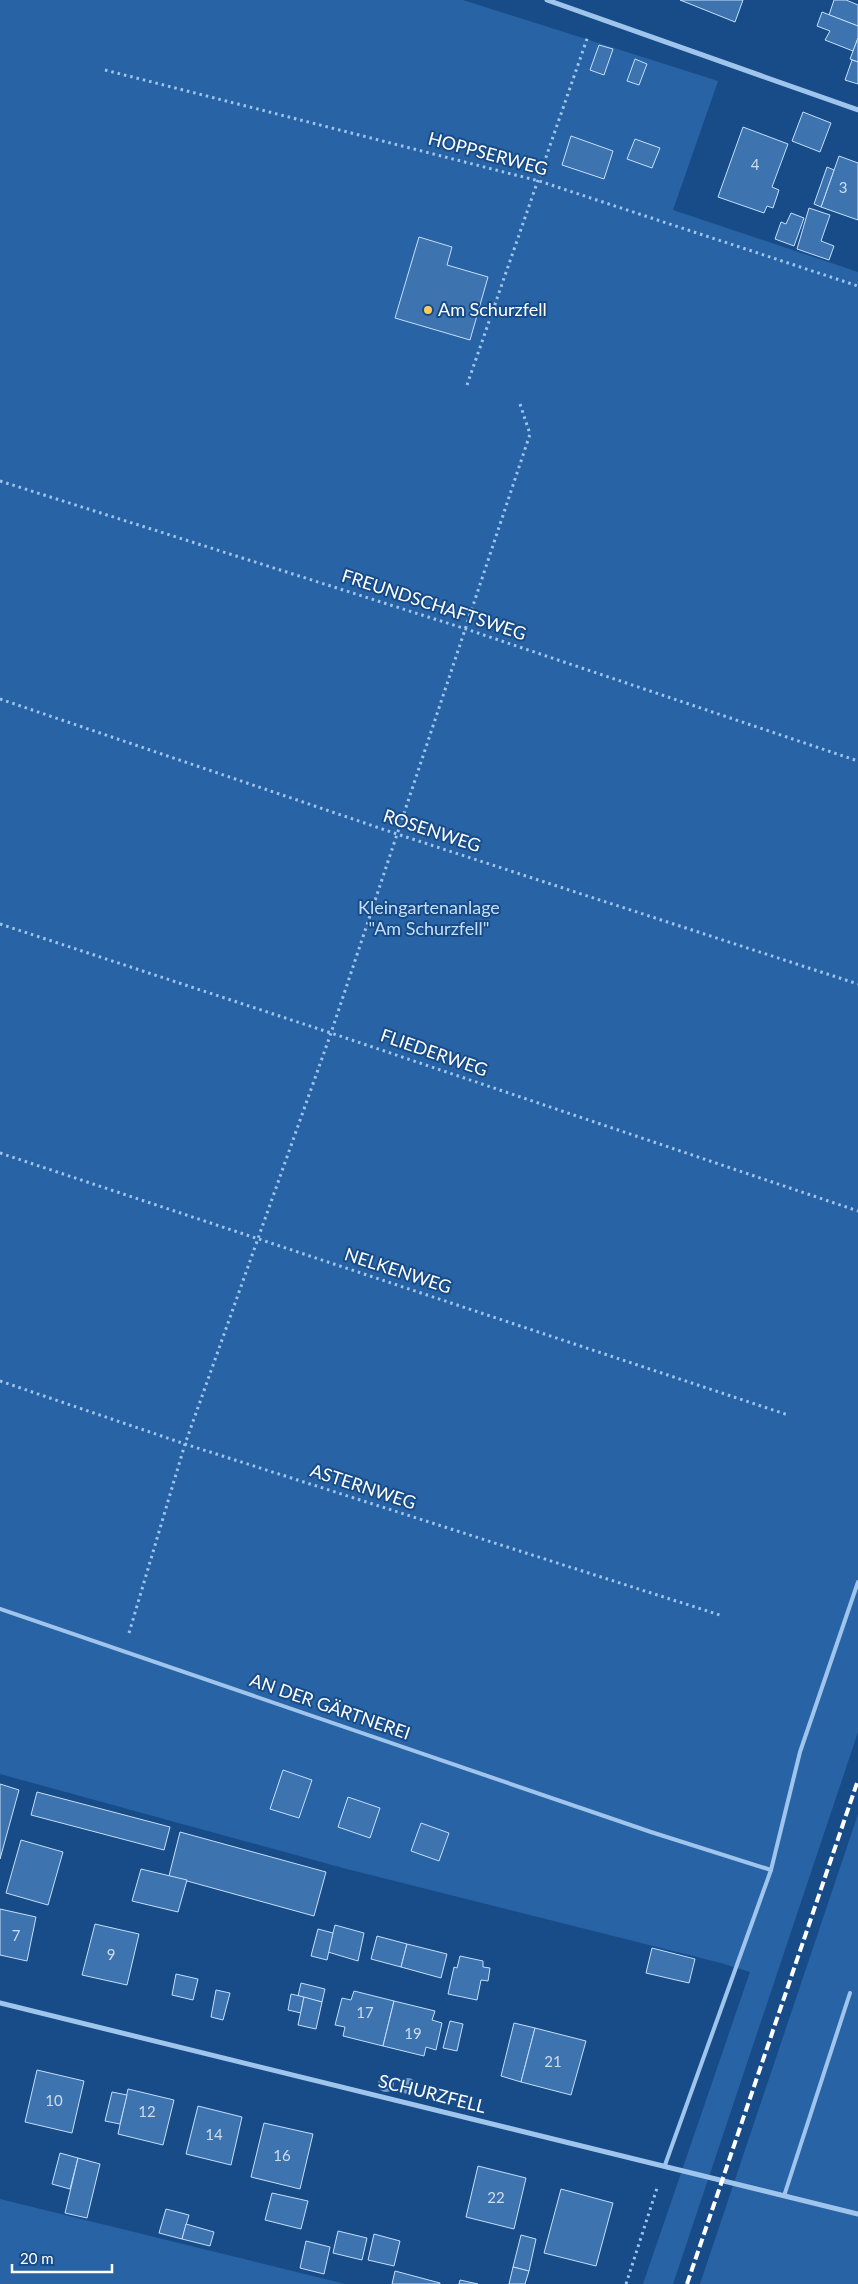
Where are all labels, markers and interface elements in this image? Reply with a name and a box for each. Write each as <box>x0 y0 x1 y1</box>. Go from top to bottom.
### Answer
street label: HOPPSERWEG <box>426 127 550 180</box>
house number: 4 <box>751 155 760 173</box>
house number: 3 <box>839 178 847 196</box>
place label: Am Schurzfell <box>438 298 547 320</box>
marker: Am Schurzfell <box>422 304 434 316</box>
street label: FREUNDSCHAFTSWEG <box>339 564 529 644</box>
street label: ROSENWEG <box>381 804 484 856</box>
park label: Kleingartenanlage "Am Schurzfell" <box>358 896 500 939</box>
street label: FLIEDERWEG <box>378 1023 491 1081</box>
street label: NELKENWEG <box>342 1242 455 1298</box>
street label: ASTERNWEG <box>308 1459 419 1513</box>
street label: AN DER GÄRTNEREI <box>247 1668 413 1744</box>
house number: 7 <box>12 1926 21 1944</box>
house number: 9 <box>107 1945 115 1963</box>
house number: 17 <box>356 2003 374 2021</box>
house number: 19 <box>404 2024 422 2042</box>
house number: 21 <box>544 2052 562 2070</box>
street label: SCHURZFELL <box>376 2069 488 2117</box>
house number: 10 <box>45 2091 63 2109</box>
house number: 12 <box>138 2102 156 2120</box>
house number: 14 <box>205 2125 223 2143</box>
house number: 16 <box>273 2146 291 2164</box>
house number: 22 <box>487 2188 505 2206</box>
scale bar <box>12 2242 112 2274</box>
text: 20 m <box>20 2249 54 2267</box>

